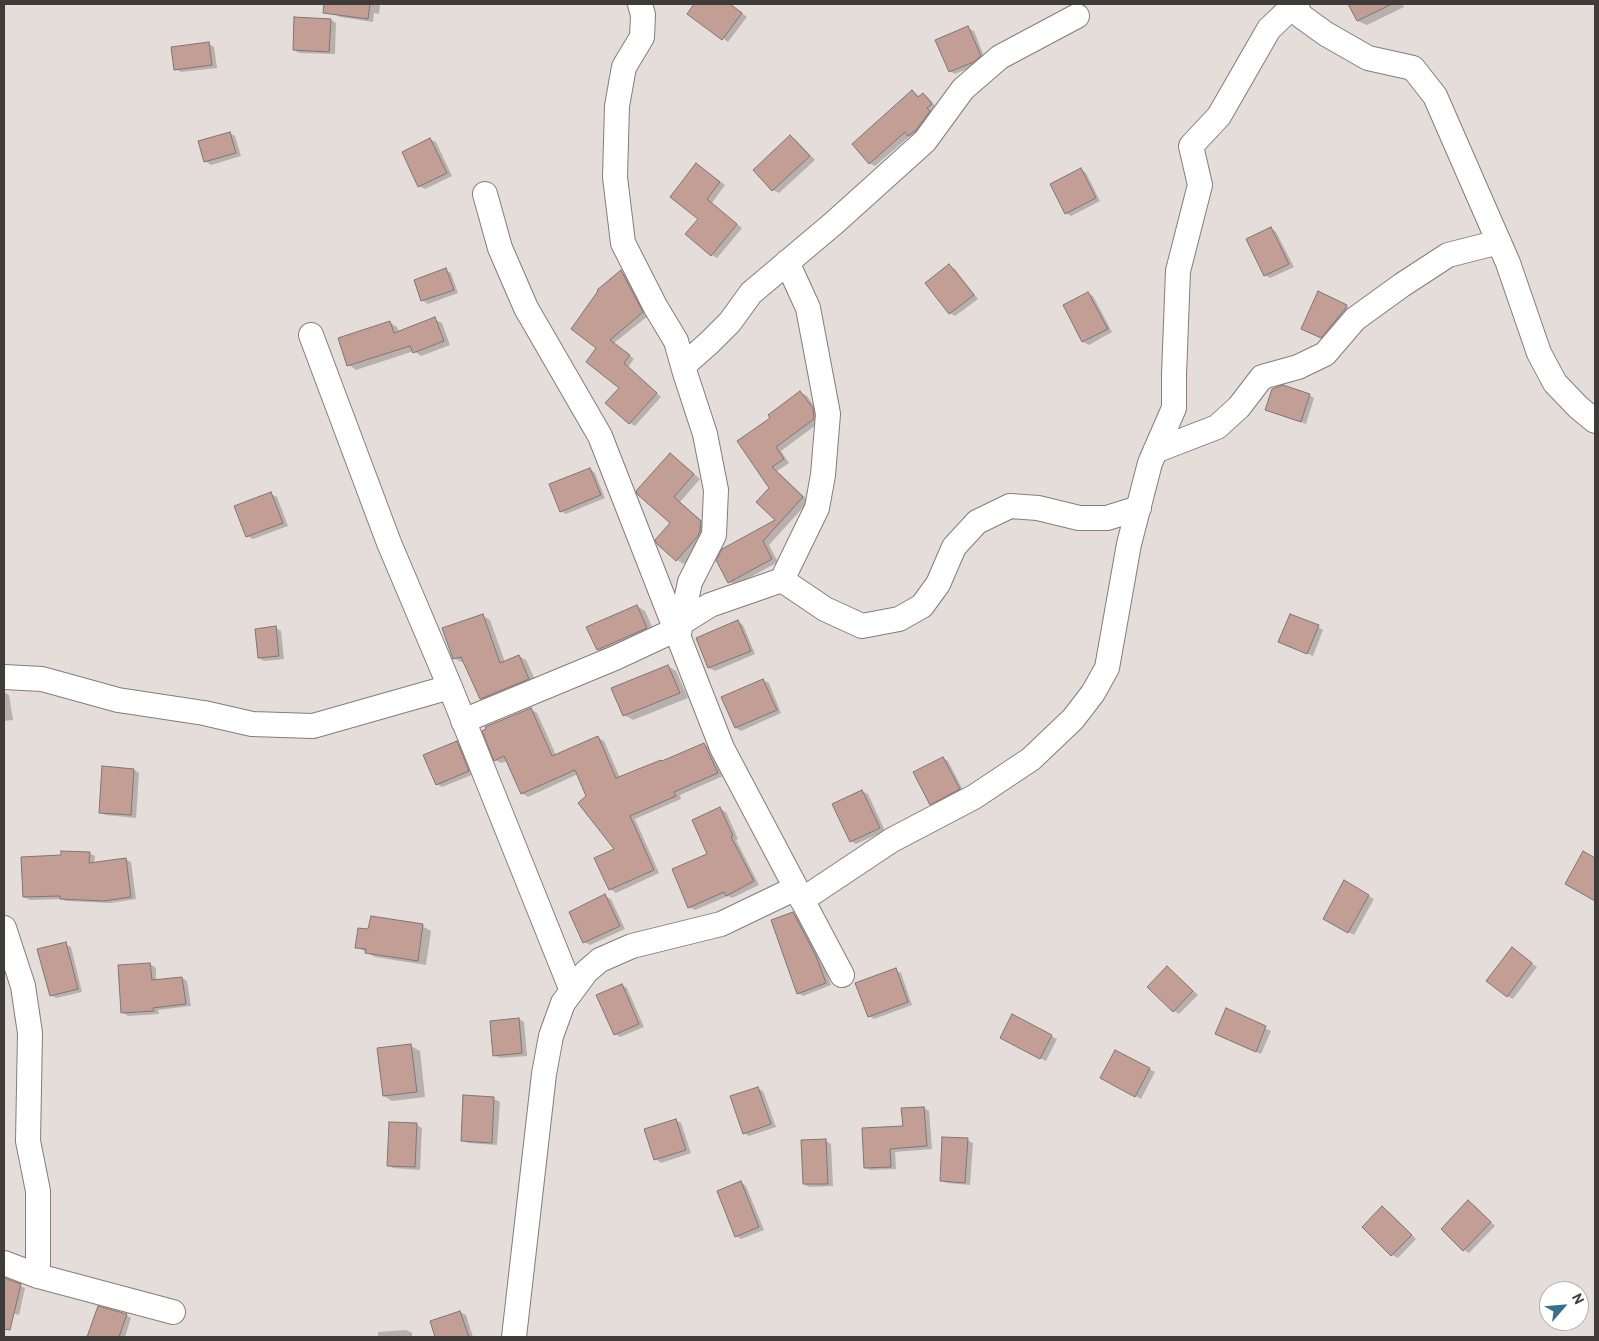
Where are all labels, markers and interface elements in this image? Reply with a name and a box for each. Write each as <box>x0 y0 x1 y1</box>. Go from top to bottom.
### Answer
north arrow <box>1539 1281 1589 1331</box>
text: N <box>1567 1291 1587 1308</box>

